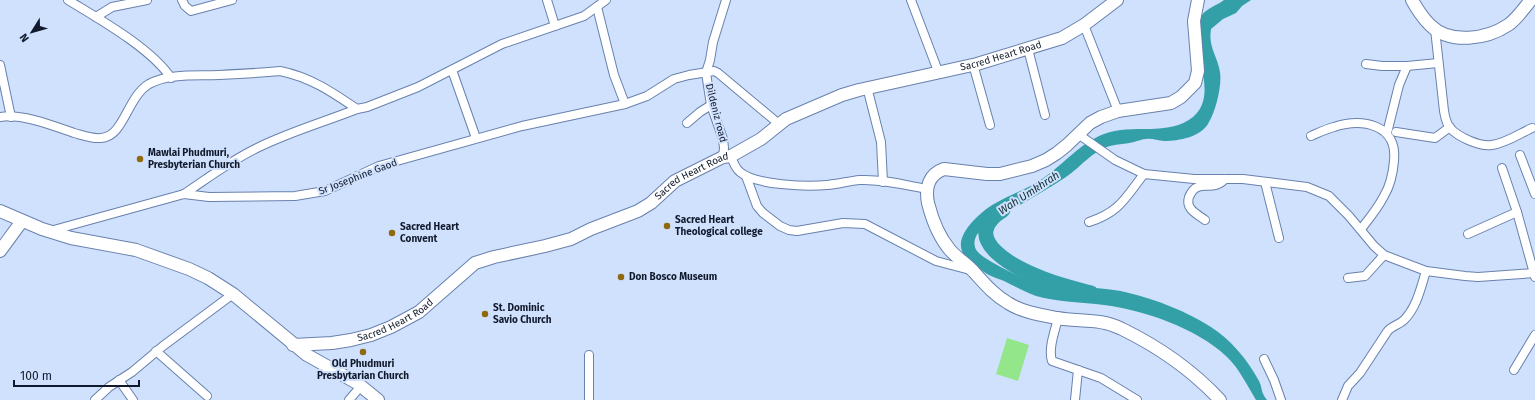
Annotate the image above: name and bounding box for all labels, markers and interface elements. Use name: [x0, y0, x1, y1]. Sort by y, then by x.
north arrow: [12, 12, 52, 52]
text: N: [17, 31, 32, 45]
street label: Sacred Heart Road: [959, 39, 1043, 74]
street label: Dildeniz road: [703, 82, 729, 144]
place label: Mawlai Phudmuri, Presbyterian Church: [148, 147, 240, 171]
street label: Sacred Heart Road: [652, 150, 729, 202]
marker: Mawlai Phudmuri, Presbyterian Church: [135, 154, 145, 164]
street label: Sr Josephine Gaod: [317, 156, 399, 197]
water label: Wah Umkhrah: [996, 169, 1062, 217]
place label: Sacred Heart Theological college: [675, 214, 763, 238]
place label: Sacred Heart Convent: [400, 221, 459, 245]
marker: Sacred Heart Theological college: [662, 221, 672, 231]
marker: Sacred Heart Convent: [387, 228, 397, 238]
place label: Don Bosco Museum: [629, 271, 717, 283]
marker: Don Bosco Museum: [616, 272, 626, 282]
street label: Sacred Heart Road: [356, 296, 436, 344]
place label: St. Dominic Savio Church: [493, 302, 552, 326]
marker: St. Dominic Savio Church: [480, 309, 490, 319]
marker: Old Phudmuri Presbytarian Church: [358, 347, 368, 357]
place label: Old Phudmuri Presbytarian Church: [317, 358, 409, 382]
scale bar: [14, 362, 139, 388]
text: 100 m: [20, 369, 52, 383]

